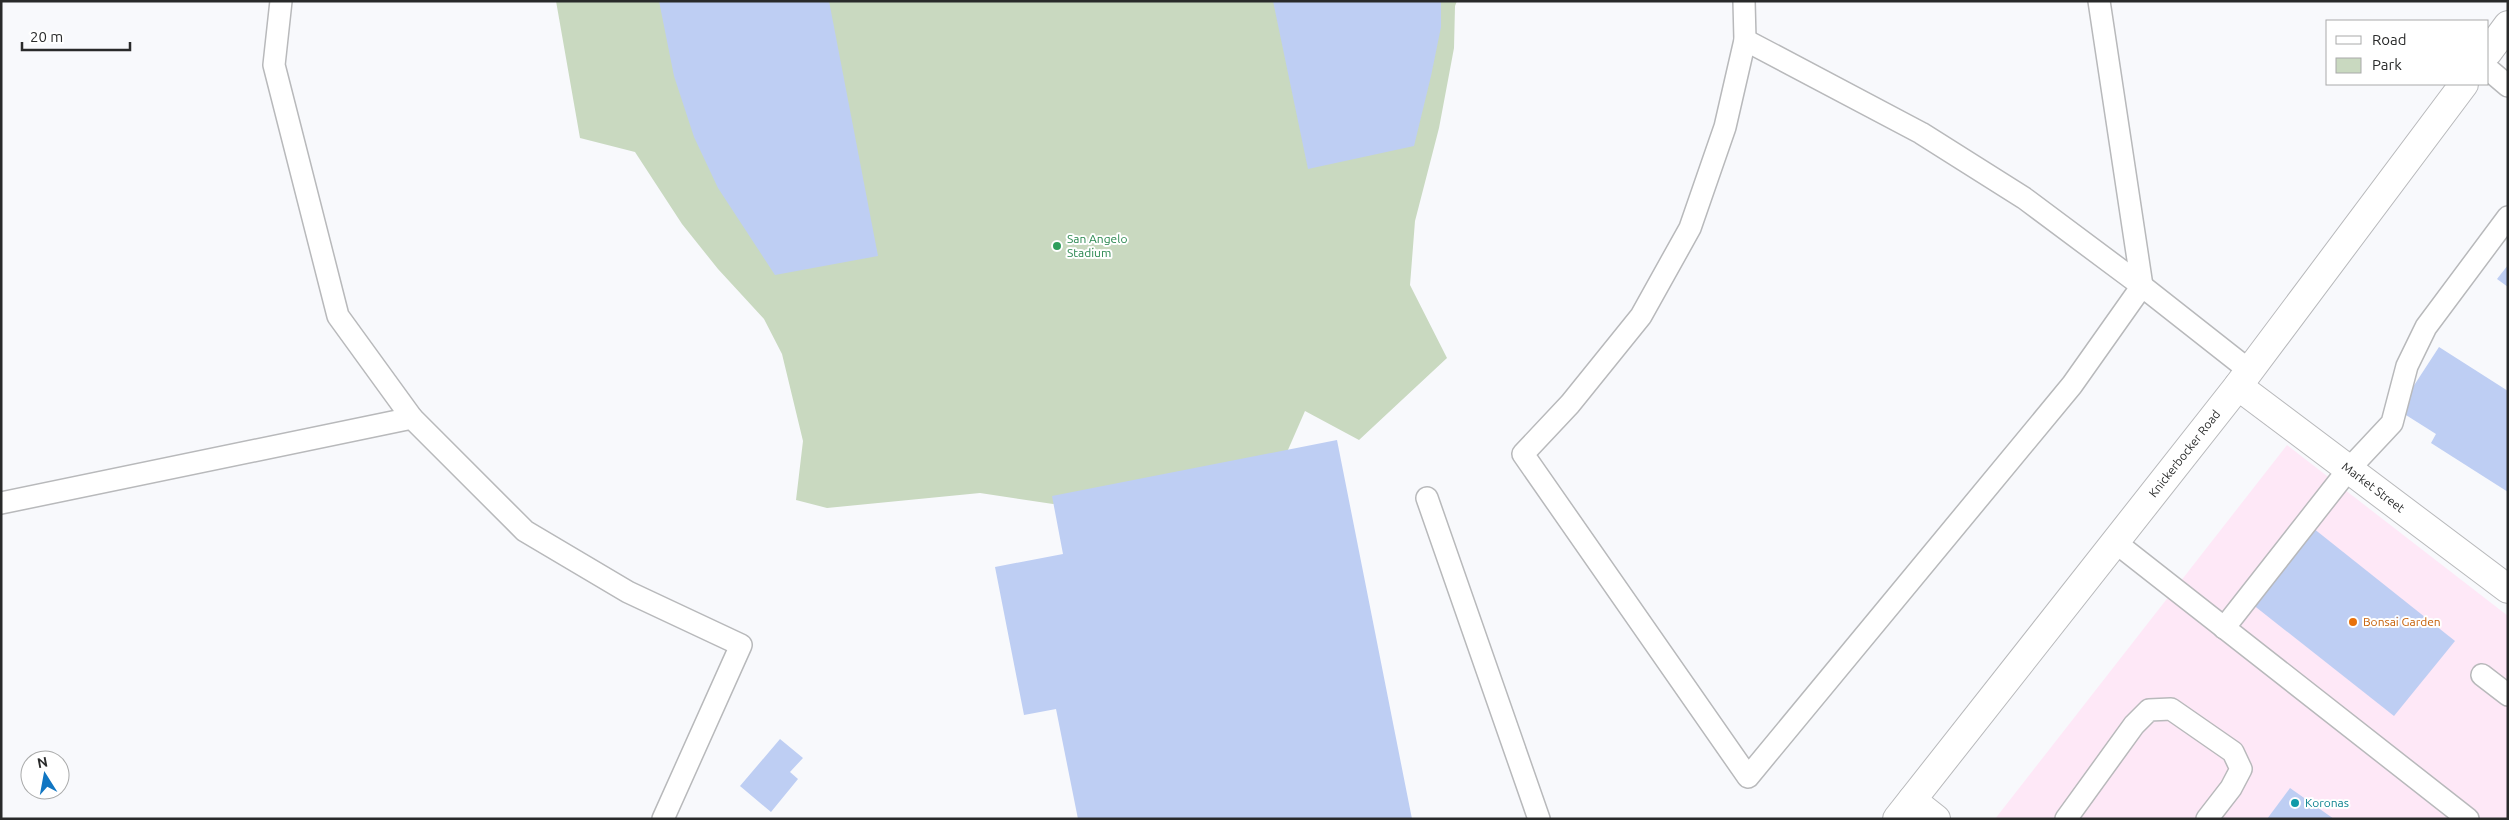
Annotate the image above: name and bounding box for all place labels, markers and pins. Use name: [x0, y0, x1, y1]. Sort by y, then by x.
place label: San Angelo Stadium: [1067, 232, 1127, 259]
marker: San Angelo Stadium: [1051, 240, 1063, 252]
place label: Bonsai Garden: [2363, 615, 2441, 628]
marker: Bonsai Garden: [2347, 616, 2359, 628]
place label: Koronas: [2305, 796, 2349, 809]
marker: Koronas: [2289, 797, 2301, 809]

